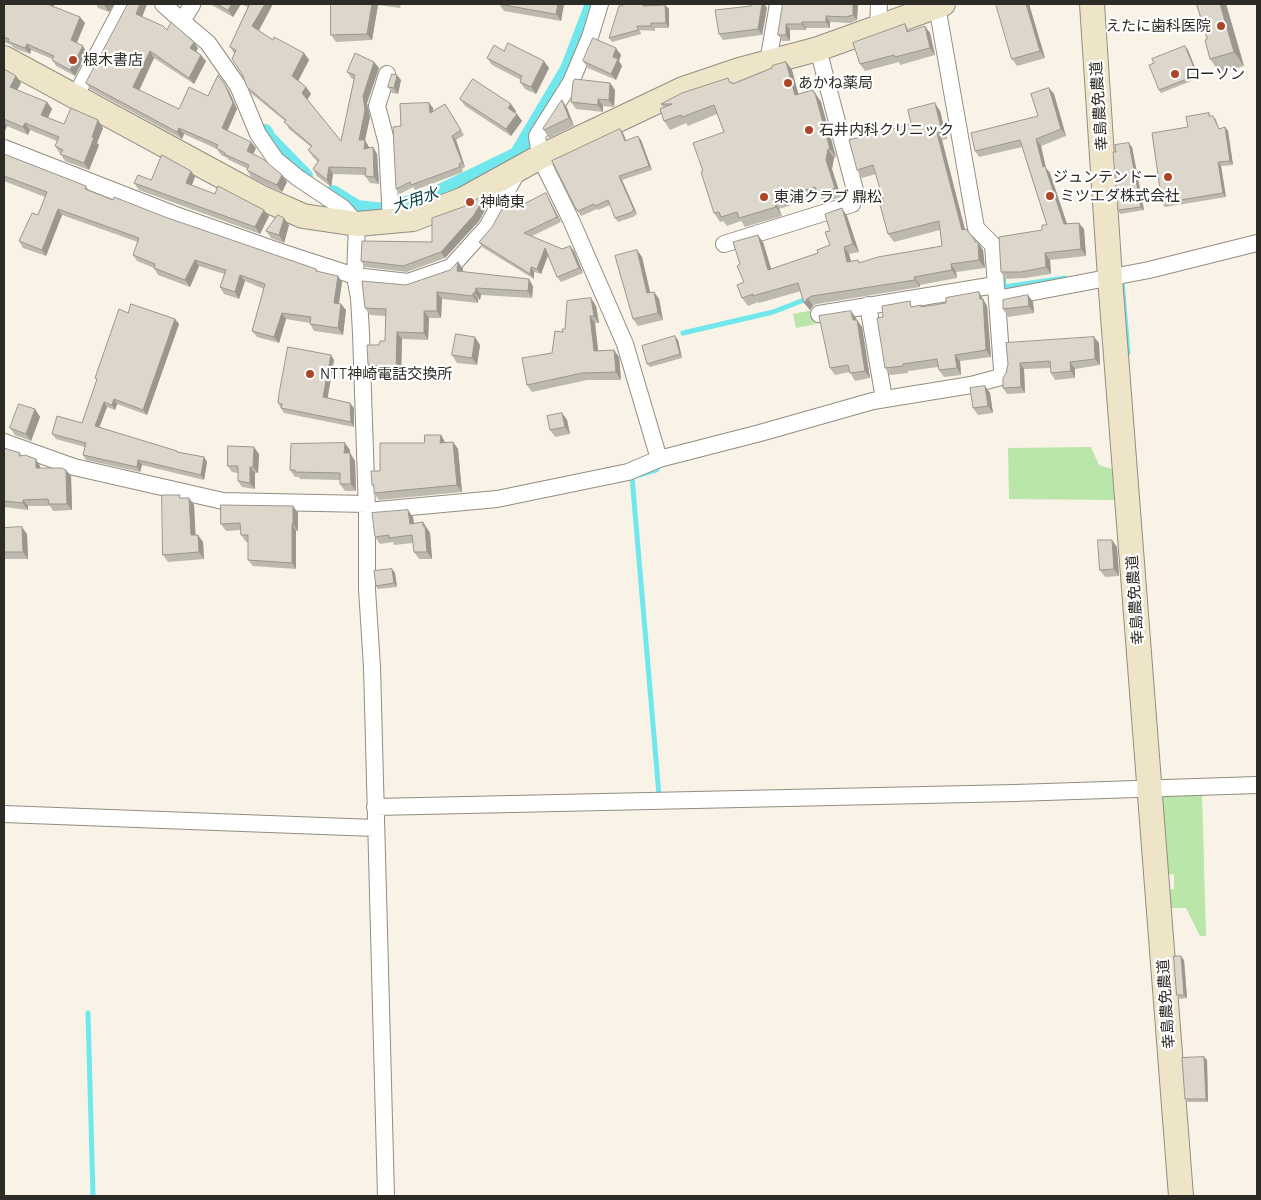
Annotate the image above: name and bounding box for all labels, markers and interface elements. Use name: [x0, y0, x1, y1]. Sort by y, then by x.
place label: えたに歯科医院: [1106, 17, 1211, 35]
marker: えたに歯科医院: [1215, 20, 1227, 32]
place label: 根木書店: [83, 51, 143, 69]
marker: 根木書店: [67, 54, 79, 66]
street label: 幸島農免農道: [1087, 60, 1111, 152]
place label: ローソン: [1185, 65, 1245, 83]
marker: ローソン: [1169, 68, 1181, 80]
place label: あかね薬局: [798, 74, 873, 92]
marker: あかね薬局: [782, 77, 794, 89]
place label: 石井内科クリニック: [819, 121, 954, 139]
marker: 石井内科クリニック: [803, 124, 815, 136]
place label: ジュンテンドー: [1053, 168, 1158, 186]
marker: ジュンテンドー: [1162, 171, 1174, 183]
water label: 大用水: [389, 183, 441, 217]
place label: ミツエダ株式会社: [1060, 187, 1180, 205]
place label: 東浦クラブ 鼎松: [774, 188, 882, 206]
marker: ミツエダ株式会社: [1044, 190, 1056, 202]
marker: 東浦クラブ 鼎松: [758, 191, 770, 203]
place label: 神崎東: [480, 193, 525, 211]
marker: 神崎東: [464, 196, 476, 208]
place label: NTT神崎電話交換所: [320, 365, 452, 383]
marker: NTT神崎電話交換所: [304, 368, 316, 380]
street label: 幸島農免農道: [1123, 554, 1147, 646]
street label: 幸島農免農道: [1154, 958, 1178, 1050]

